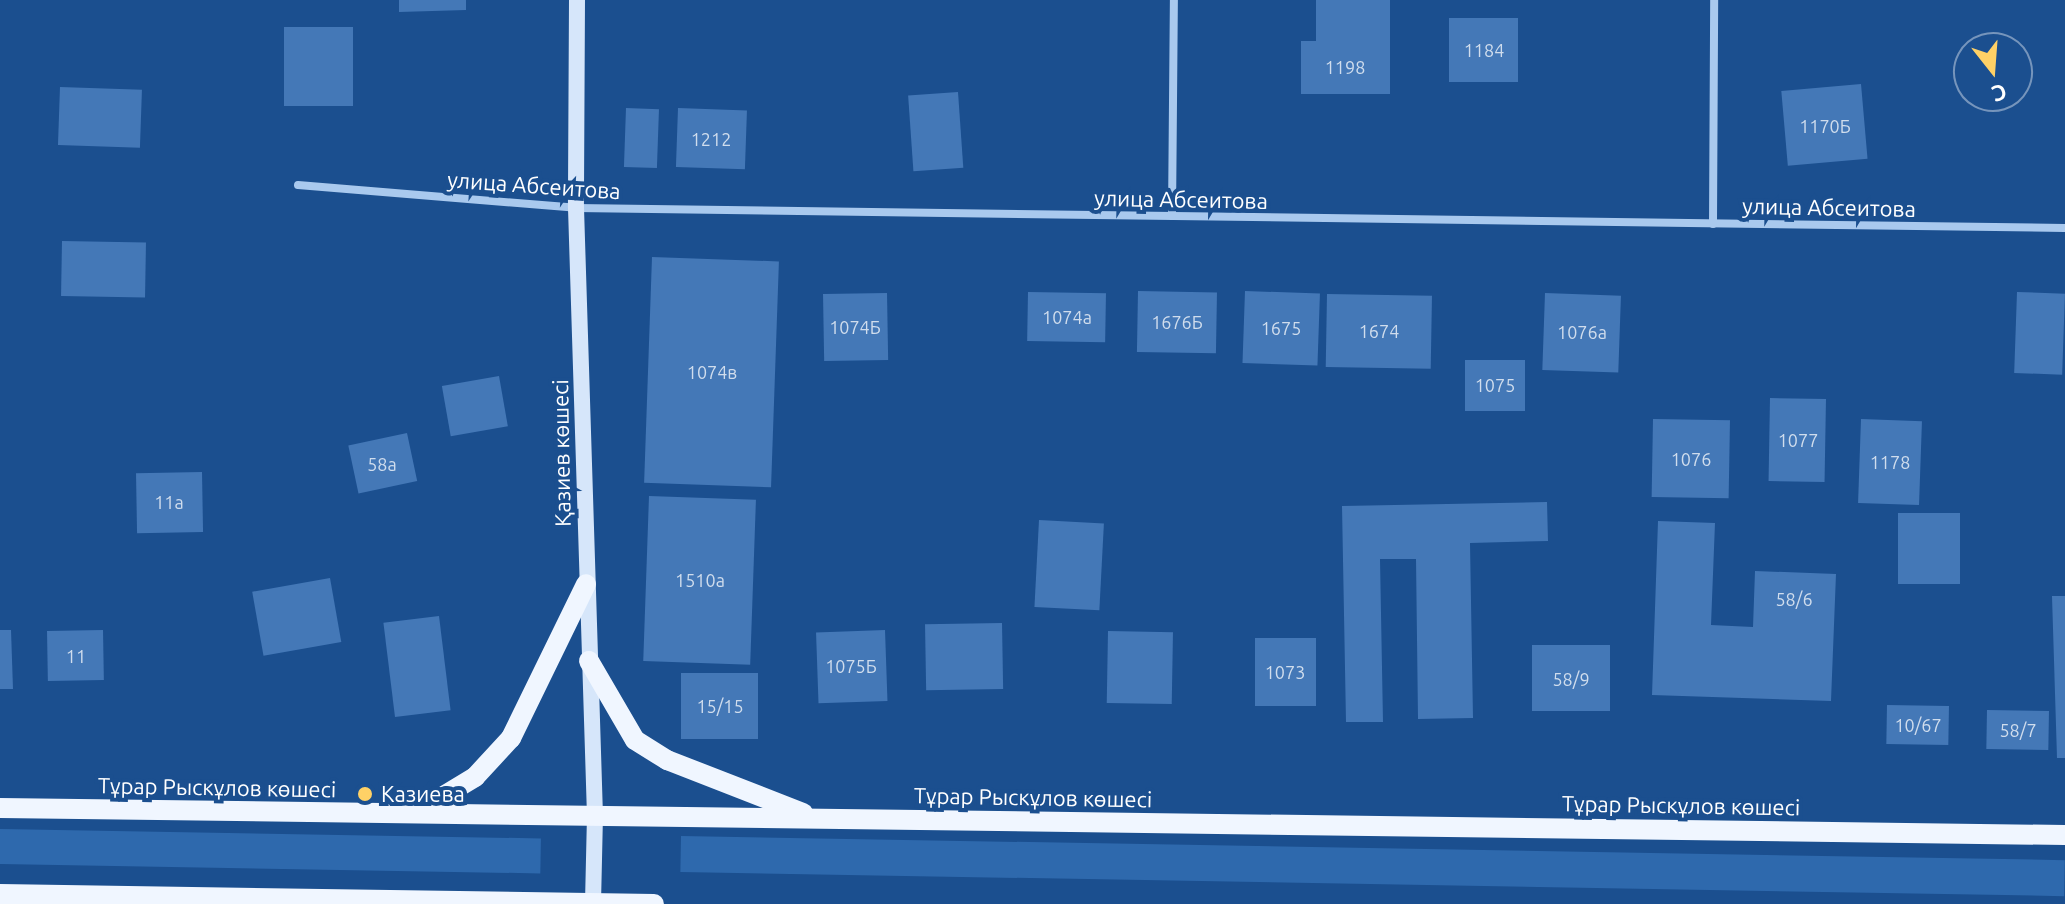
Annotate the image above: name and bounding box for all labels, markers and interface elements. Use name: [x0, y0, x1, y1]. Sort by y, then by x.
north arrow: [1953, 32, 2033, 112]
house number: 1184: [1464, 39, 1504, 61]
house number: 1198: [1325, 56, 1365, 78]
text: С: [1989, 80, 2010, 108]
house number: 1170Б: [1799, 115, 1851, 137]
house number: 1212: [691, 128, 731, 150]
street label: улица Абсеитова: [446, 166, 622, 204]
street label: улица Абсеитова: [1094, 184, 1268, 214]
street label: улица Абсеитова: [1742, 192, 1916, 222]
house number: 1074а: [1042, 306, 1092, 328]
house number: 1676Б: [1151, 311, 1203, 333]
house number: 1074Б: [829, 316, 881, 338]
house number: 1675: [1261, 317, 1301, 339]
house number: 1674: [1359, 320, 1399, 342]
house number: 1076а: [1557, 321, 1607, 343]
house number: 1074в: [687, 361, 737, 383]
house number: 1075: [1475, 374, 1515, 396]
street label: Қазиев көшесі: [547, 379, 575, 527]
house number: 1077: [1778, 429, 1818, 451]
house number: 1076: [1671, 448, 1711, 470]
house number: 1178: [1870, 451, 1910, 473]
house number: 58а: [367, 453, 397, 475]
house number: 11а: [154, 491, 184, 513]
house number: 1510а: [675, 569, 725, 591]
house number: 58/6: [1775, 588, 1813, 610]
house number: 11: [66, 645, 86, 667]
house number: 1075Б: [825, 655, 877, 677]
house number: 1073: [1265, 661, 1305, 683]
house number: 58/9: [1552, 668, 1590, 690]
house number: 15/15: [696, 695, 744, 717]
house number: 10/67: [1894, 714, 1942, 736]
house number: 58/7: [1999, 719, 2037, 741]
street label: Тұрар Рыскұлов көшесі: [98, 772, 336, 802]
place label: Казиева: [381, 781, 465, 807]
street label: Тұрар Рыскұлов көшесі: [914, 782, 1152, 812]
marker: Казиева: [356, 785, 374, 803]
street label: Тұрар Рыскұлов көшесі: [1562, 790, 1800, 820]

